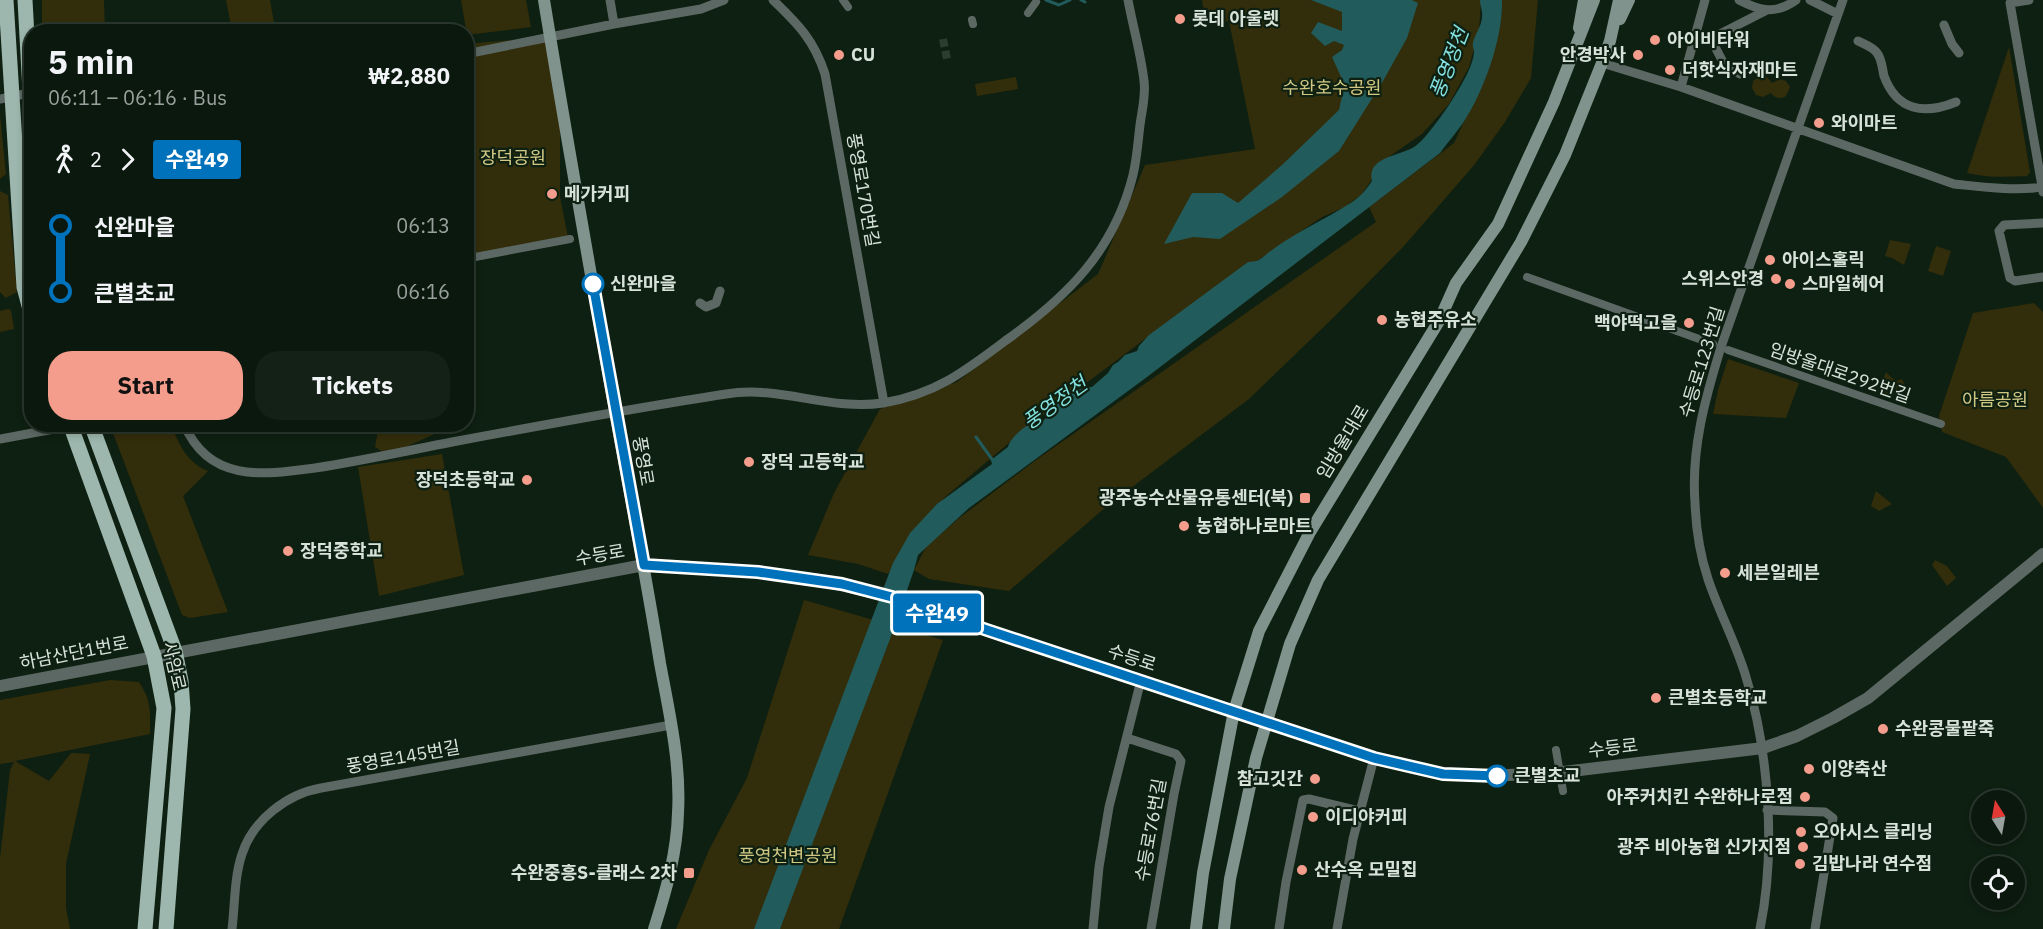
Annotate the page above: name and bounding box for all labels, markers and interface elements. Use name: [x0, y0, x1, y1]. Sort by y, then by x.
place label: 롯데 아울렛: [1192, 7, 1279, 30]
marker: 롯데 아울렛: [1173, 12, 1187, 26]
water label: 풍영정천: [1423, 21, 1475, 102]
place label: 아이비타워: [1667, 28, 1750, 51]
marker: 아이비타워: [1648, 33, 1662, 47]
text: 5 min: [48, 40, 134, 83]
place label: CU: [851, 43, 875, 66]
place label: 안경박사: [1560, 43, 1626, 66]
marker: CU: [832, 48, 846, 62]
marker: 안경박사: [1631, 48, 1645, 62]
place label: 더핫식자재마트: [1682, 58, 1798, 81]
text: ₩2,880: [368, 61, 450, 90]
marker: 더핫식자재마트: [1663, 63, 1677, 77]
park label: 수완호수공원: [1282, 76, 1382, 99]
text: 06:11 – 06:16 · Bus: [48, 84, 227, 111]
place label: 와이마트: [1831, 111, 1897, 134]
marker: 와이마트: [1812, 116, 1826, 130]
street label: 풍영로170번길: [842, 131, 885, 249]
icon: walk: [48, 143, 81, 176]
icon: forward: [111, 143, 144, 176]
text: 수완49: [165, 145, 229, 173]
text: 2: [90, 146, 102, 173]
park label: 장덕공원: [480, 146, 546, 169]
place label: 메가커피: [564, 182, 630, 205]
marker: 메가커피: [545, 187, 559, 201]
text: 신완마을: [94, 212, 175, 241]
text: 06:13: [396, 212, 450, 239]
place label: 아이스홀릭: [1782, 248, 1865, 271]
marker: 아이스홀릭: [1763, 253, 1777, 267]
place label: 스위스안경: [1681, 267, 1764, 290]
place label: 신완마을: [610, 272, 676, 295]
marker: 스위스안경: [1769, 272, 1783, 286]
place label: 스마일헤어: [1802, 272, 1885, 295]
marker: 신완마을: [582, 273, 604, 295]
marker: 스마일헤어: [1783, 277, 1797, 291]
text: 큰별초교: [94, 278, 175, 307]
text: 06:16: [396, 278, 450, 305]
street label: 수등로123번길: [1674, 303, 1729, 420]
place label: 농협주유소: [1394, 308, 1477, 331]
place label: 백야떡고을: [1594, 311, 1677, 334]
marker: 농협주유소: [1375, 313, 1389, 327]
marker: 백야떡고을: [1682, 316, 1696, 330]
street label: 임방울대로292번길: [1766, 338, 1914, 408]
button: Start: [48, 351, 243, 420]
button: Tickets: [255, 351, 450, 420]
water label: 풍영정천: [1017, 369, 1095, 435]
park label: 아름공원: [1962, 388, 2028, 411]
street label: 임방울대로: [1311, 400, 1374, 483]
street label: 풍영로: [628, 434, 659, 487]
place label: 장덕 고등학교: [761, 450, 865, 473]
marker: 장덕 고등학교: [742, 455, 756, 469]
place label: 장덕초등학교: [416, 468, 515, 491]
marker: 장덕초등학교: [520, 473, 534, 487]
place label: 광주농수산물유통센터(북): [1099, 486, 1293, 509]
marker: 광주농수산물유통센터(북): [1298, 491, 1312, 505]
place label: 농협하나로마트: [1196, 514, 1312, 537]
marker: 농협하나로마트: [1177, 519, 1191, 533]
place label: 장덕중학교: [300, 539, 383, 562]
street label: 수등로: [573, 539, 626, 570]
marker: 장덕중학교: [281, 544, 295, 558]
place label: 세븐일레븐: [1737, 561, 1820, 584]
marker: 세븐일레븐: [1718, 566, 1732, 580]
line badge: 수완49: [895, 594, 979, 632]
text: 수완49: [905, 599, 969, 627]
street label: 하남산단1번로: [18, 631, 130, 674]
street label: 사암로: [158, 639, 191, 693]
street label: 수등로: [1105, 639, 1159, 676]
place label: 큰별초등학교: [1668, 686, 1767, 709]
marker: 큰별초등학교: [1649, 691, 1663, 705]
place label: 수완콩물팥죽: [1895, 717, 1994, 740]
marker: 수완콩물팥죽: [1876, 722, 1890, 736]
street label: 수등로: [1587, 733, 1639, 762]
street label: 풍영로145번길: [344, 735, 462, 778]
place label: 이양축산: [1821, 757, 1888, 780]
marker: 이양축산: [1802, 762, 1816, 776]
place label: 큰별초교: [1514, 764, 1580, 787]
marker: 큰별초교: [1486, 765, 1508, 787]
place label: 참고깃간: [1237, 767, 1303, 790]
marker: 참고깃간: [1308, 772, 1322, 786]
street label: 수등로76번길: [1130, 777, 1171, 883]
place label: 아주커치킨 수완하나로점: [1607, 785, 1793, 808]
marker: 아주커치킨 수완하나로점: [1798, 790, 1812, 804]
north arrow: [1971, 790, 2025, 844]
map controls: [1971, 790, 2025, 910]
place label: 이디야커피: [1325, 805, 1408, 828]
marker: 이디야커피: [1306, 810, 1320, 824]
place label: 오아시스 클리닝: [1813, 820, 1933, 843]
marker: 오아시스 클리닝: [1794, 825, 1808, 839]
place label: 광주 비아농협 신가지점: [1617, 835, 1791, 858]
marker: 광주 비아농협 신가지점: [1796, 840, 1810, 854]
park label: 풍영천변공원: [738, 844, 838, 867]
place label: 김밥나라 연수점: [1812, 852, 1932, 875]
button: locate: [1971, 856, 2025, 910]
marker: 김밥나라 연수점: [1793, 857, 1807, 871]
place label: 산수옥 모밀집: [1314, 858, 1418, 881]
place label: 수완중흥S-클래스 2차: [511, 861, 677, 884]
marker: 산수옥 모밀집: [1295, 863, 1309, 877]
marker: 수완중흥S-클래스 2차: [682, 866, 696, 880]

